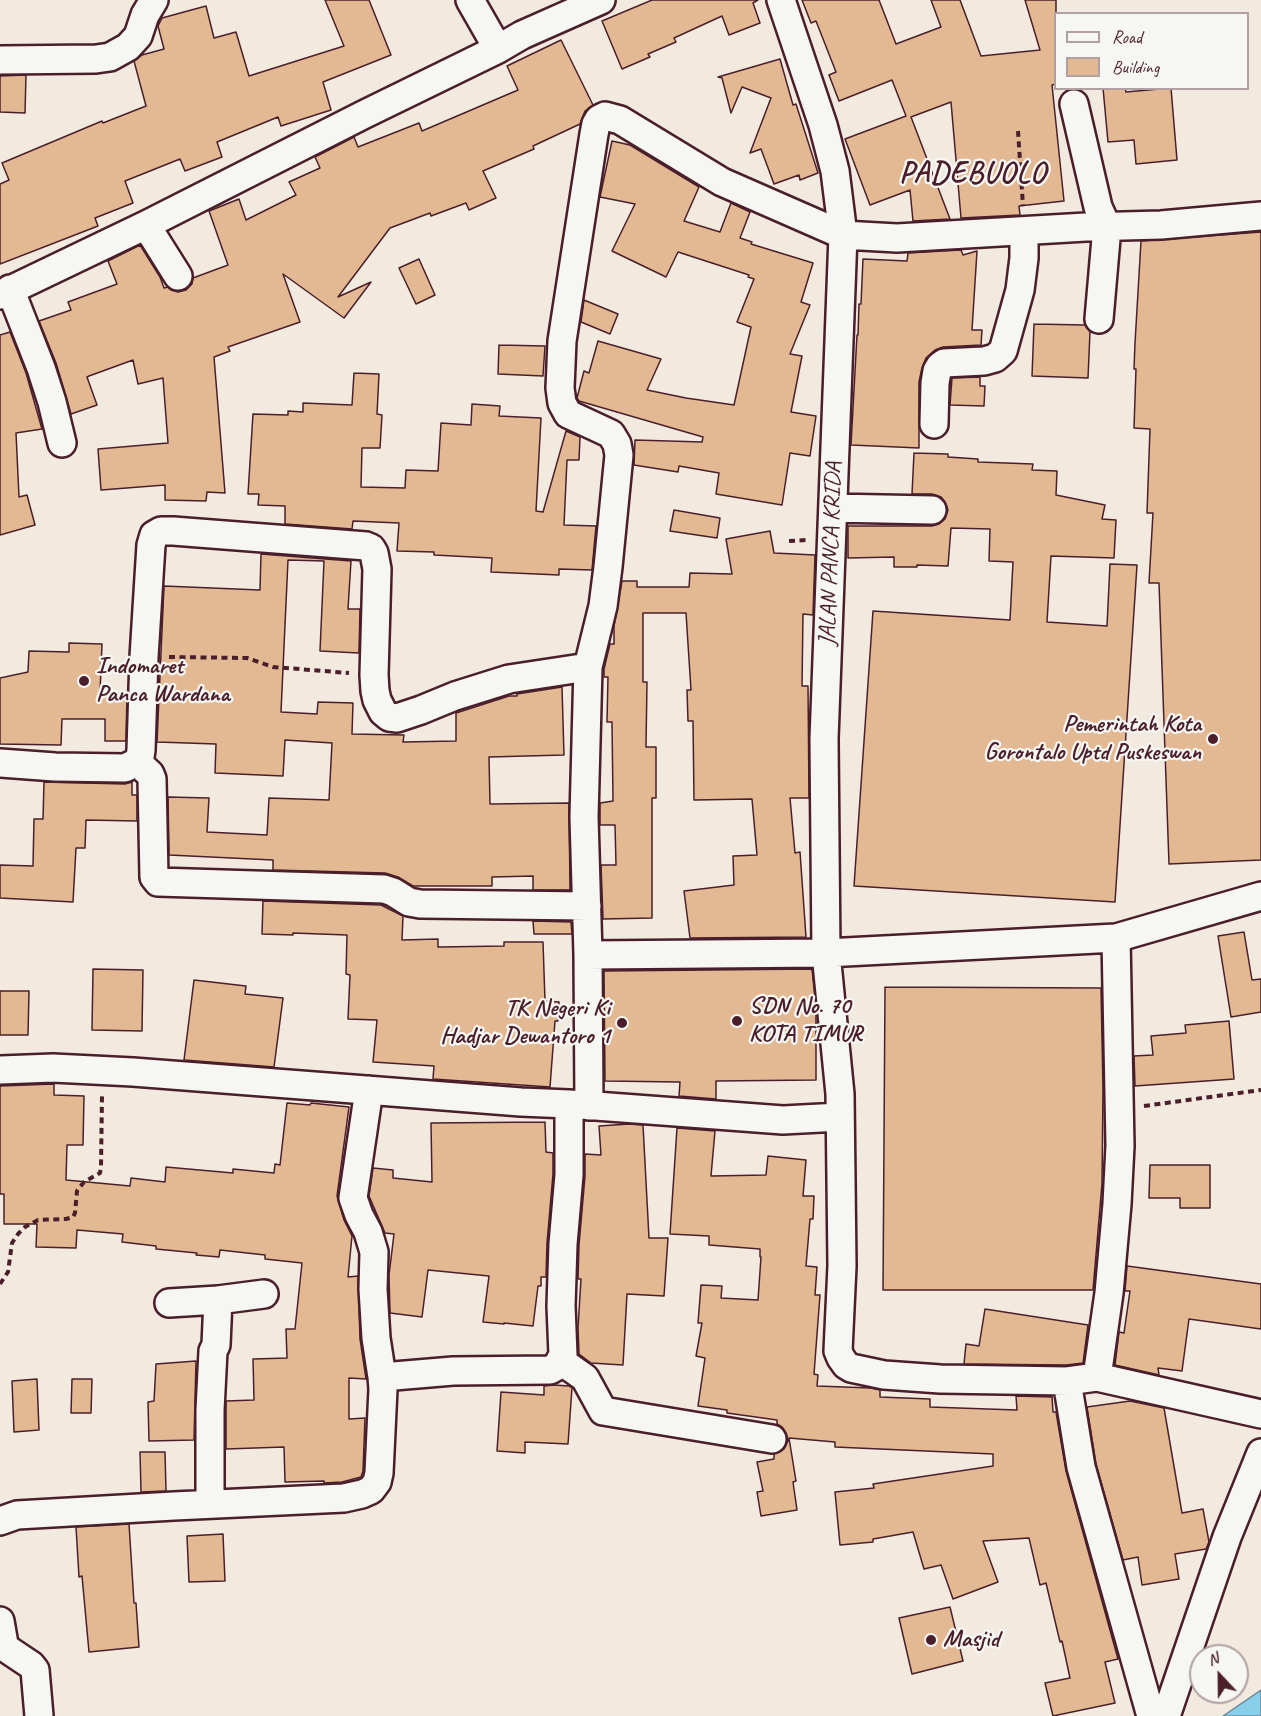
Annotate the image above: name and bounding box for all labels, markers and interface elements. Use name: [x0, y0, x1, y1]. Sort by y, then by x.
legend: [1054, 12, 1249, 90]
text: Road: [1112, 26, 1142, 48]
text: Building: [1112, 56, 1159, 78]
district label: PADEBUOLO: [899, 156, 1047, 192]
street label: JALAN PANCA KRIDA: [813, 461, 849, 647]
place label: Indomaret Panca Wardana: [96, 653, 229, 709]
marker: Indomaret Panca Wardana: [77, 674, 91, 688]
place label: Pemerintah Kota Gorontalo Uptd Puskeswan: [984, 711, 1201, 767]
marker: Pemerintah Kota Gorontalo Uptd Puskeswan: [1206, 732, 1220, 746]
place label: SDN No. 70 KOTA TIMUR: [749, 993, 863, 1049]
place label: TK Negeri Ki Hadjar Dewantoro 1: [440, 995, 610, 1051]
marker: SDN No. 70 KOTA TIMUR: [730, 1014, 744, 1028]
marker: TK Negeri Ki Hadjar Dewantoro 1: [615, 1016, 629, 1030]
place label: Masjid: [943, 1626, 999, 1654]
marker: Masjid: [924, 1633, 938, 1647]
north arrow: [1189, 1644, 1249, 1704]
text: N: [1205, 1648, 1221, 1670]

